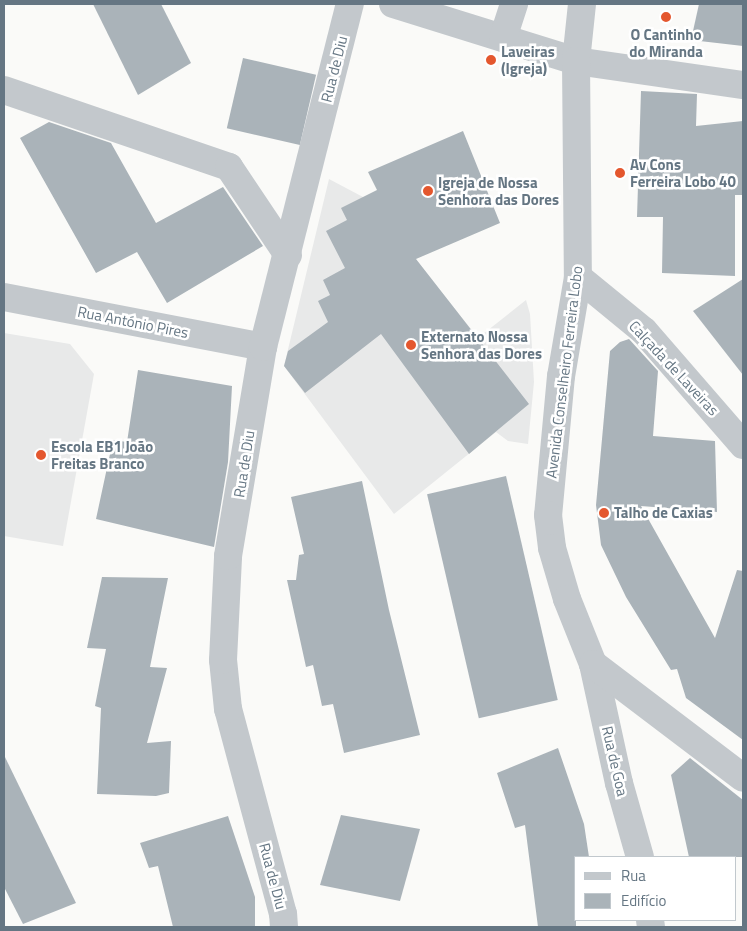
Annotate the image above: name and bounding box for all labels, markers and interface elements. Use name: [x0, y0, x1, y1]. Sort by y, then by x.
marker: O Cantinho do Miranda: [660, 11, 672, 23]
place label: O Cantinho do Miranda: [629, 25, 703, 60]
street label: Rua de Diu: [317, 34, 351, 104]
place label: Laveiras (Igreja): [501, 42, 555, 77]
marker: Laveiras (Igreja): [485, 54, 497, 66]
place label: Av Cons Ferreira Lobo 40: [630, 155, 736, 190]
marker: Av Cons Ferreira Lobo 40: [614, 167, 626, 179]
place label: Igreja de Nossa Senhora das Dores: [438, 173, 559, 208]
marker: Igreja de Nossa Senhora das Dores: [422, 185, 434, 197]
street label: Avenida Conselheiro Ferreira Lobo: [542, 265, 586, 479]
street label: Rua António Pires: [76, 302, 190, 342]
street label: Calçada de Laveiras: [625, 317, 723, 419]
place label: Externato Nossa Senhora das Dores: [421, 327, 542, 362]
marker: Externato Nossa Senhora das Dores: [405, 339, 417, 351]
street label: Rua de Diu: [230, 429, 258, 499]
place label: Escola EB1 João Freitas Branco: [51, 437, 153, 472]
marker: Escola EB1 João Freitas Branco: [35, 449, 47, 461]
place label: Talho de Caxias: [614, 504, 713, 522]
marker: Talho de Caxias: [598, 507, 610, 519]
street label: Rua de Goa: [598, 724, 632, 798]
street label: Rua de Diu: [256, 841, 290, 911]
legend: [574, 856, 737, 921]
text: Rua: [621, 864, 646, 887]
text: Edifício: [621, 889, 666, 912]

